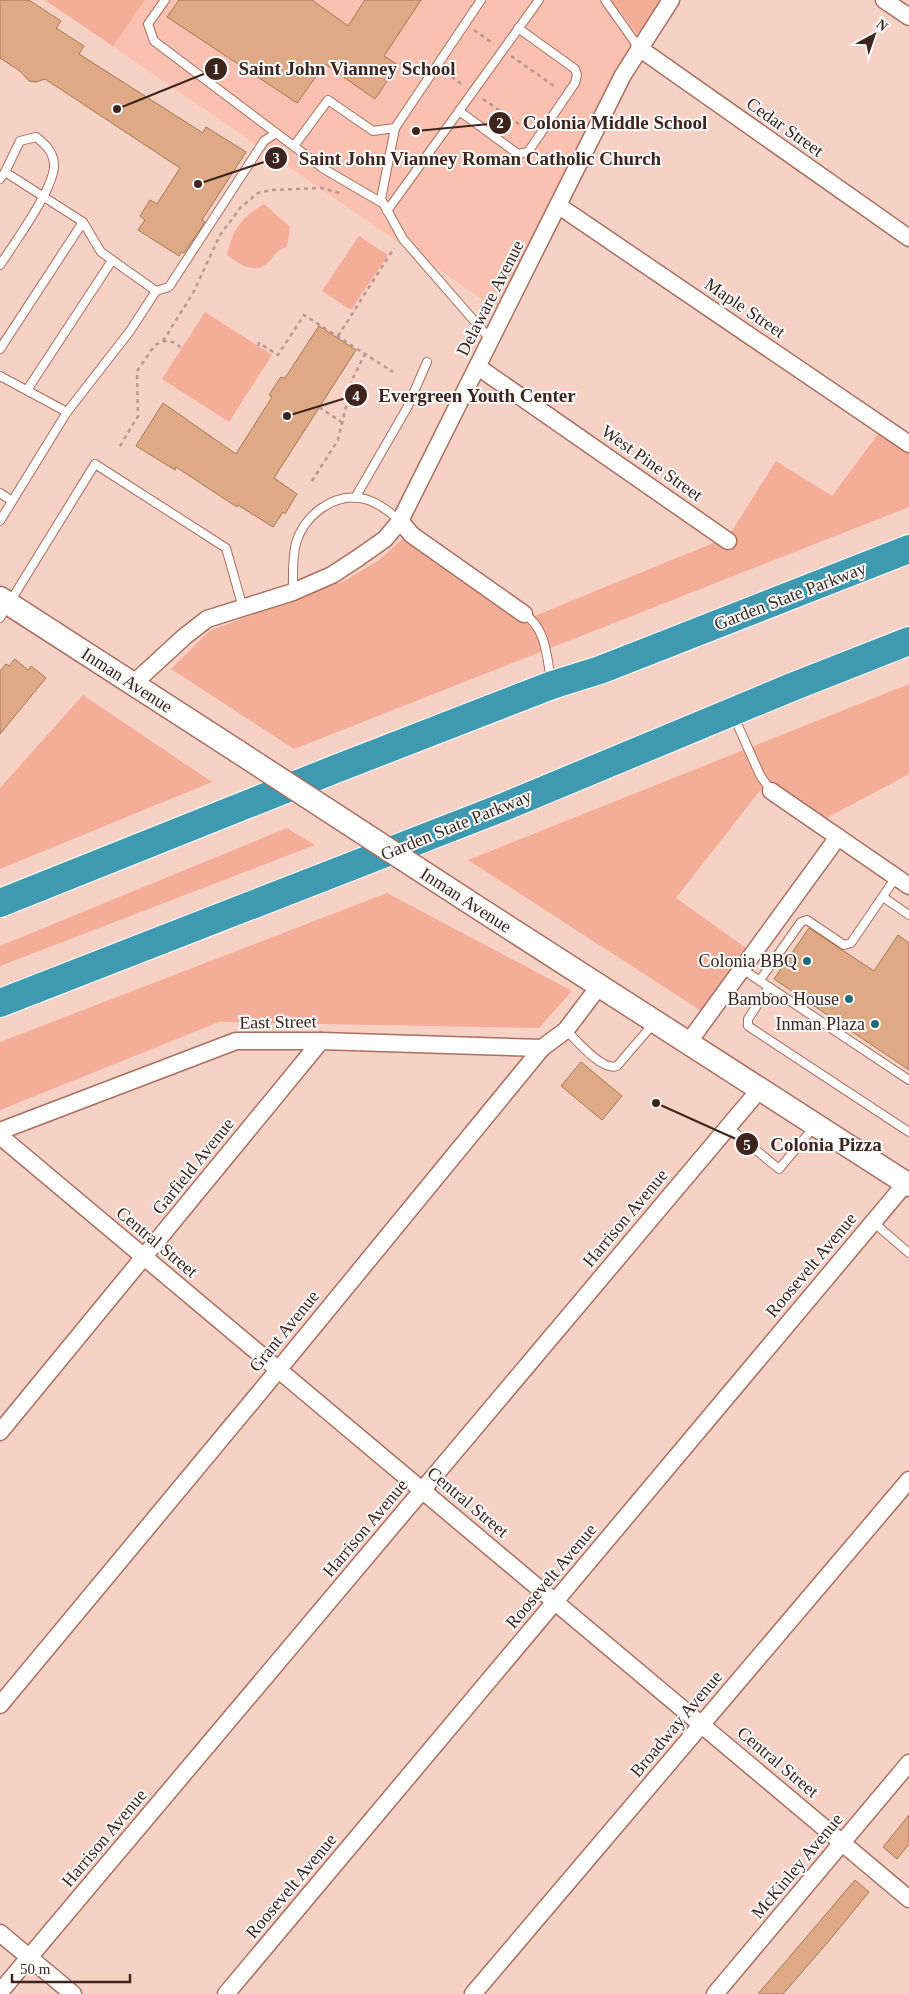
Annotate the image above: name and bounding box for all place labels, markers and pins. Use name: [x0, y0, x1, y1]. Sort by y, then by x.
callout: Saint John Vianney School: [204, 52, 466, 86]
callout: Colonia Middle School: [488, 106, 718, 140]
callout: Saint John Vianney Roman Catholic Church: [264, 141, 671, 175]
callout: Evergreen Youth Center: [343, 378, 586, 412]
place label: Colonia BBQ: [698, 951, 797, 971]
marker: Colonia BBQ: [801, 955, 813, 967]
place label: Bamboo House: [728, 989, 839, 1009]
marker: Bamboo House: [843, 993, 855, 1005]
place label: Inman Plaza: [776, 1014, 865, 1034]
marker: Inman Plaza: [869, 1018, 881, 1030]
callout: Colonia Pizza: [735, 1127, 891, 1161]

